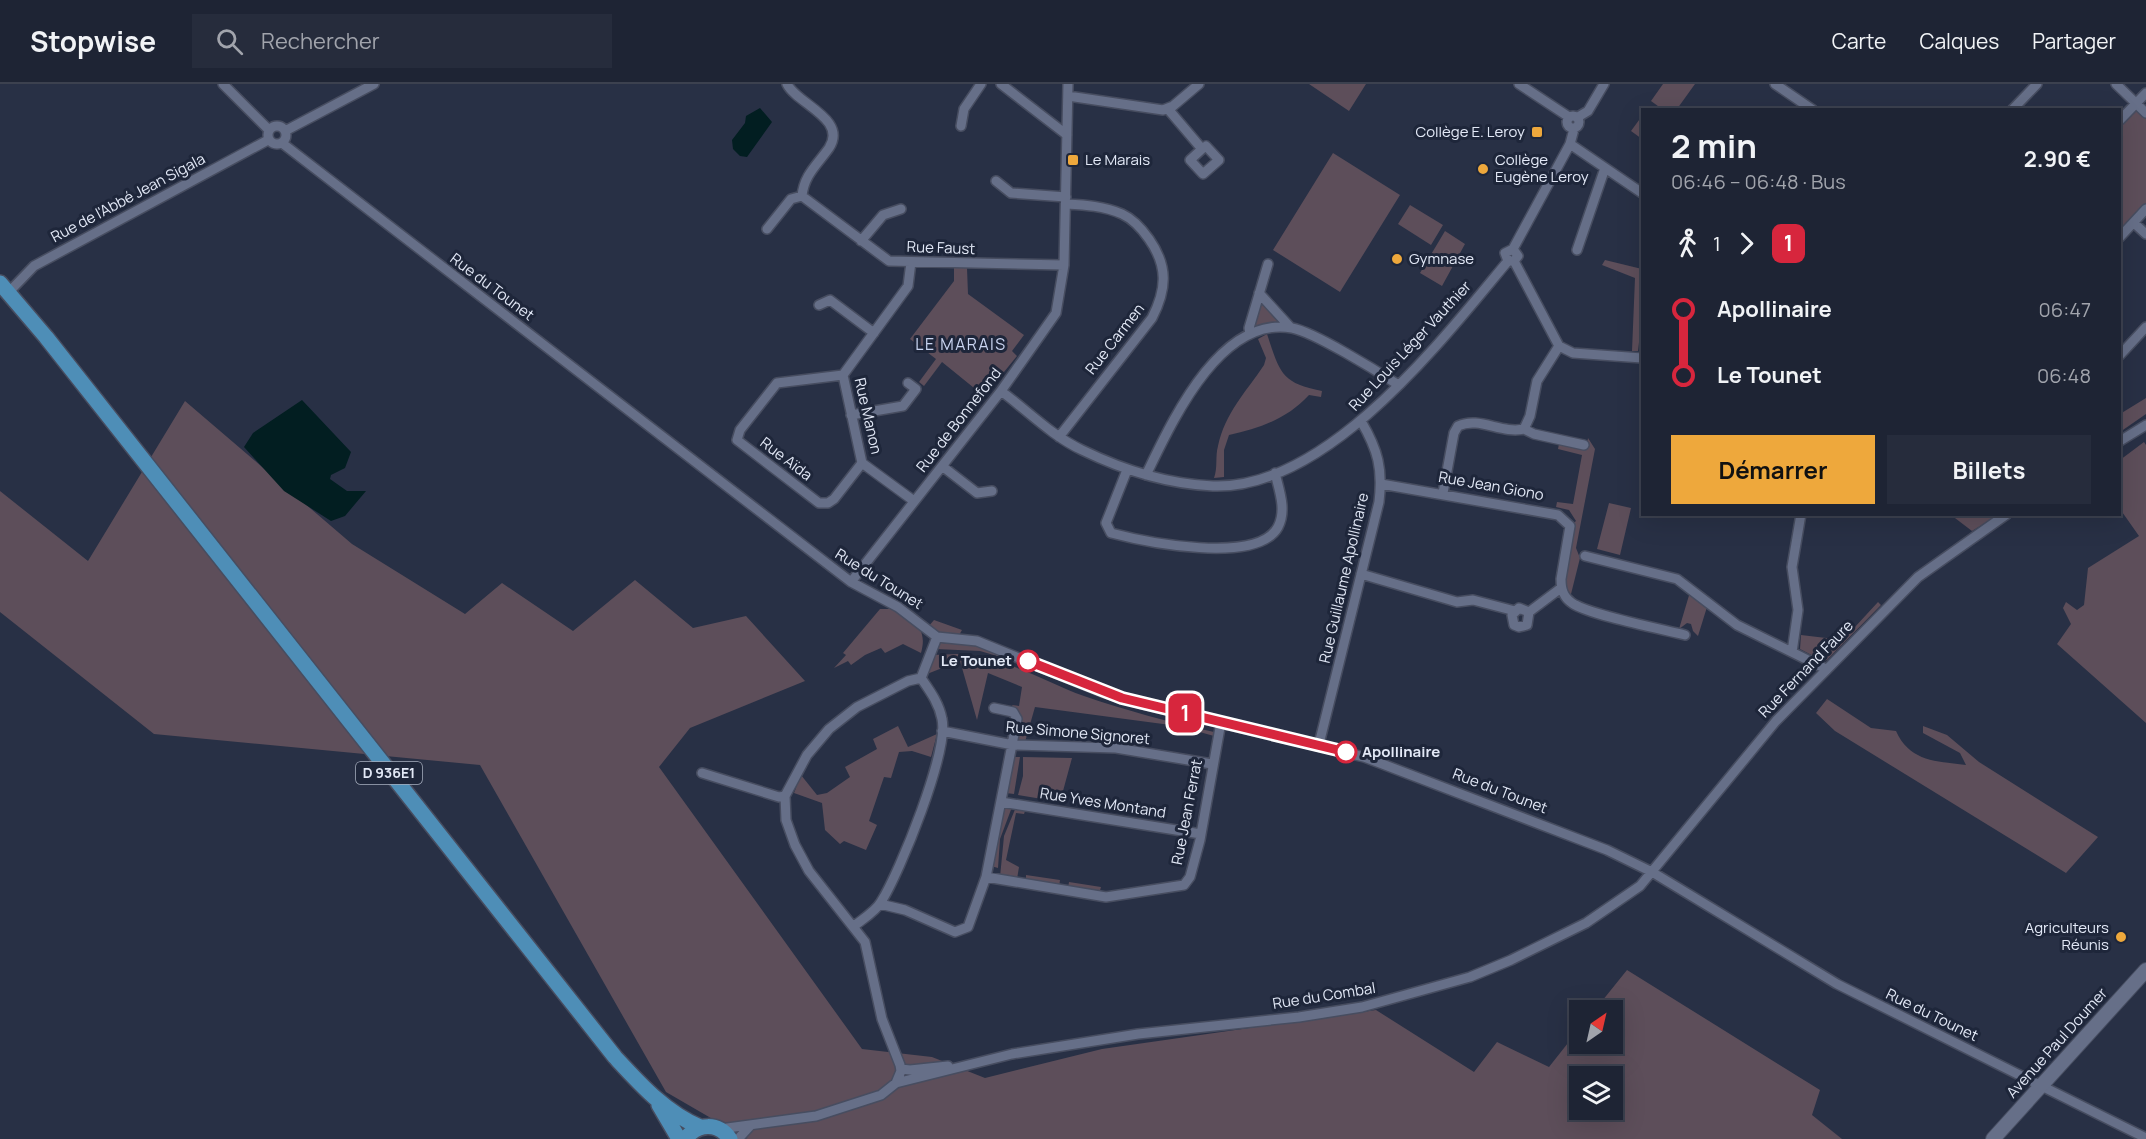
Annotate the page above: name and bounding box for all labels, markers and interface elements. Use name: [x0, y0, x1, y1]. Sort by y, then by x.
search box: [192, 14, 612, 68]
text: Stopwise: [30, 22, 156, 60]
icon: search: [213, 25, 246, 58]
text: Rechercher: [261, 26, 380, 56]
text: Carte: [1832, 27, 1886, 55]
text: Calques: [1919, 27, 1999, 55]
text: Partager: [2032, 27, 2116, 55]
place label: Collège E. Leroy: [1415, 121, 1525, 142]
text: 2 min: [1671, 123, 1757, 168]
marker: Collège E. Leroy: [1530, 125, 1544, 139]
text: 2.90 €: [2024, 144, 2091, 174]
street label: Rue de l'Abbé Jean Sigala: [47, 148, 209, 247]
place label: Le Marais: [1085, 149, 1150, 170]
place label: Collège Eugène Leroy: [1495, 149, 1589, 187]
marker: Le Marais: [1066, 153, 1080, 167]
marker: Collège Eugène Leroy: [1476, 162, 1490, 176]
text: 06:46 – 06:48 · Bus: [1671, 168, 1846, 195]
icon: walk: [1671, 227, 1704, 260]
icon: forward: [1730, 227, 1763, 260]
text: 1: [1784, 229, 1793, 257]
text: 1: [1713, 230, 1721, 257]
street label: Rue Faust: [906, 236, 976, 259]
street label: Rue du Tounet: [446, 248, 539, 325]
place label: Gymnase: [1409, 248, 1474, 269]
marker: Gymnase: [1390, 252, 1404, 266]
street label: Rue Louis Léger Vauthier: [1344, 276, 1476, 415]
text: Apollinaire: [1717, 294, 1832, 324]
text: 06:47: [2039, 296, 2091, 323]
street label: Rue Carmen: [1080, 299, 1149, 379]
district label: LE MARAIS: [915, 333, 1007, 355]
text: Le Tounet: [1717, 360, 1822, 390]
text: 06:48: [2037, 362, 2091, 389]
street label: Rue de Bonnefond: [911, 363, 1006, 476]
street label: Rue Manon: [850, 376, 887, 456]
street label: Rue Aïda: [756, 432, 817, 485]
button: Démarrer: [1671, 435, 1875, 504]
button: Billets: [1887, 435, 2091, 504]
street label: Rue Jean Giono: [1437, 466, 1546, 505]
street label: Rue Guillaume Apollinaire: [1314, 490, 1373, 665]
street label: Rue du Tounet: [831, 543, 927, 614]
street label: Rue Fernand Faure: [1754, 615, 1858, 722]
place label: Le Tounet: [941, 650, 1012, 671]
marker: Le Tounet: [1017, 650, 1039, 672]
line badge: 1: [1166, 694, 1204, 732]
text: 1: [1180, 699, 1190, 727]
street label: Rue Simone Signoret: [1005, 716, 1151, 749]
marker: Apollinaire: [1335, 741, 1357, 763]
place label: Apollinaire: [1362, 741, 1440, 762]
street label: Rue Jean Ferrat: [1166, 757, 1207, 866]
road number: D 936E1: [356, 762, 422, 784]
street label: Rue du Tounet: [1450, 763, 1551, 818]
street label: Rue Yves Montand: [1039, 782, 1168, 823]
place label: Agriculteurs Réunis: [2025, 917, 2109, 955]
marker: Agriculteurs Réunis: [2114, 930, 2128, 944]
street label: Rue du Combal: [1271, 977, 1377, 1014]
street label: Rue du Tounet: [1883, 983, 1982, 1046]
street label: Avenue Paul Doumer: [2001, 983, 2112, 1102]
north arrow: [1569, 1000, 1623, 1054]
map controls: [1569, 1000, 1623, 1120]
button: layers: [1569, 1066, 1623, 1120]

